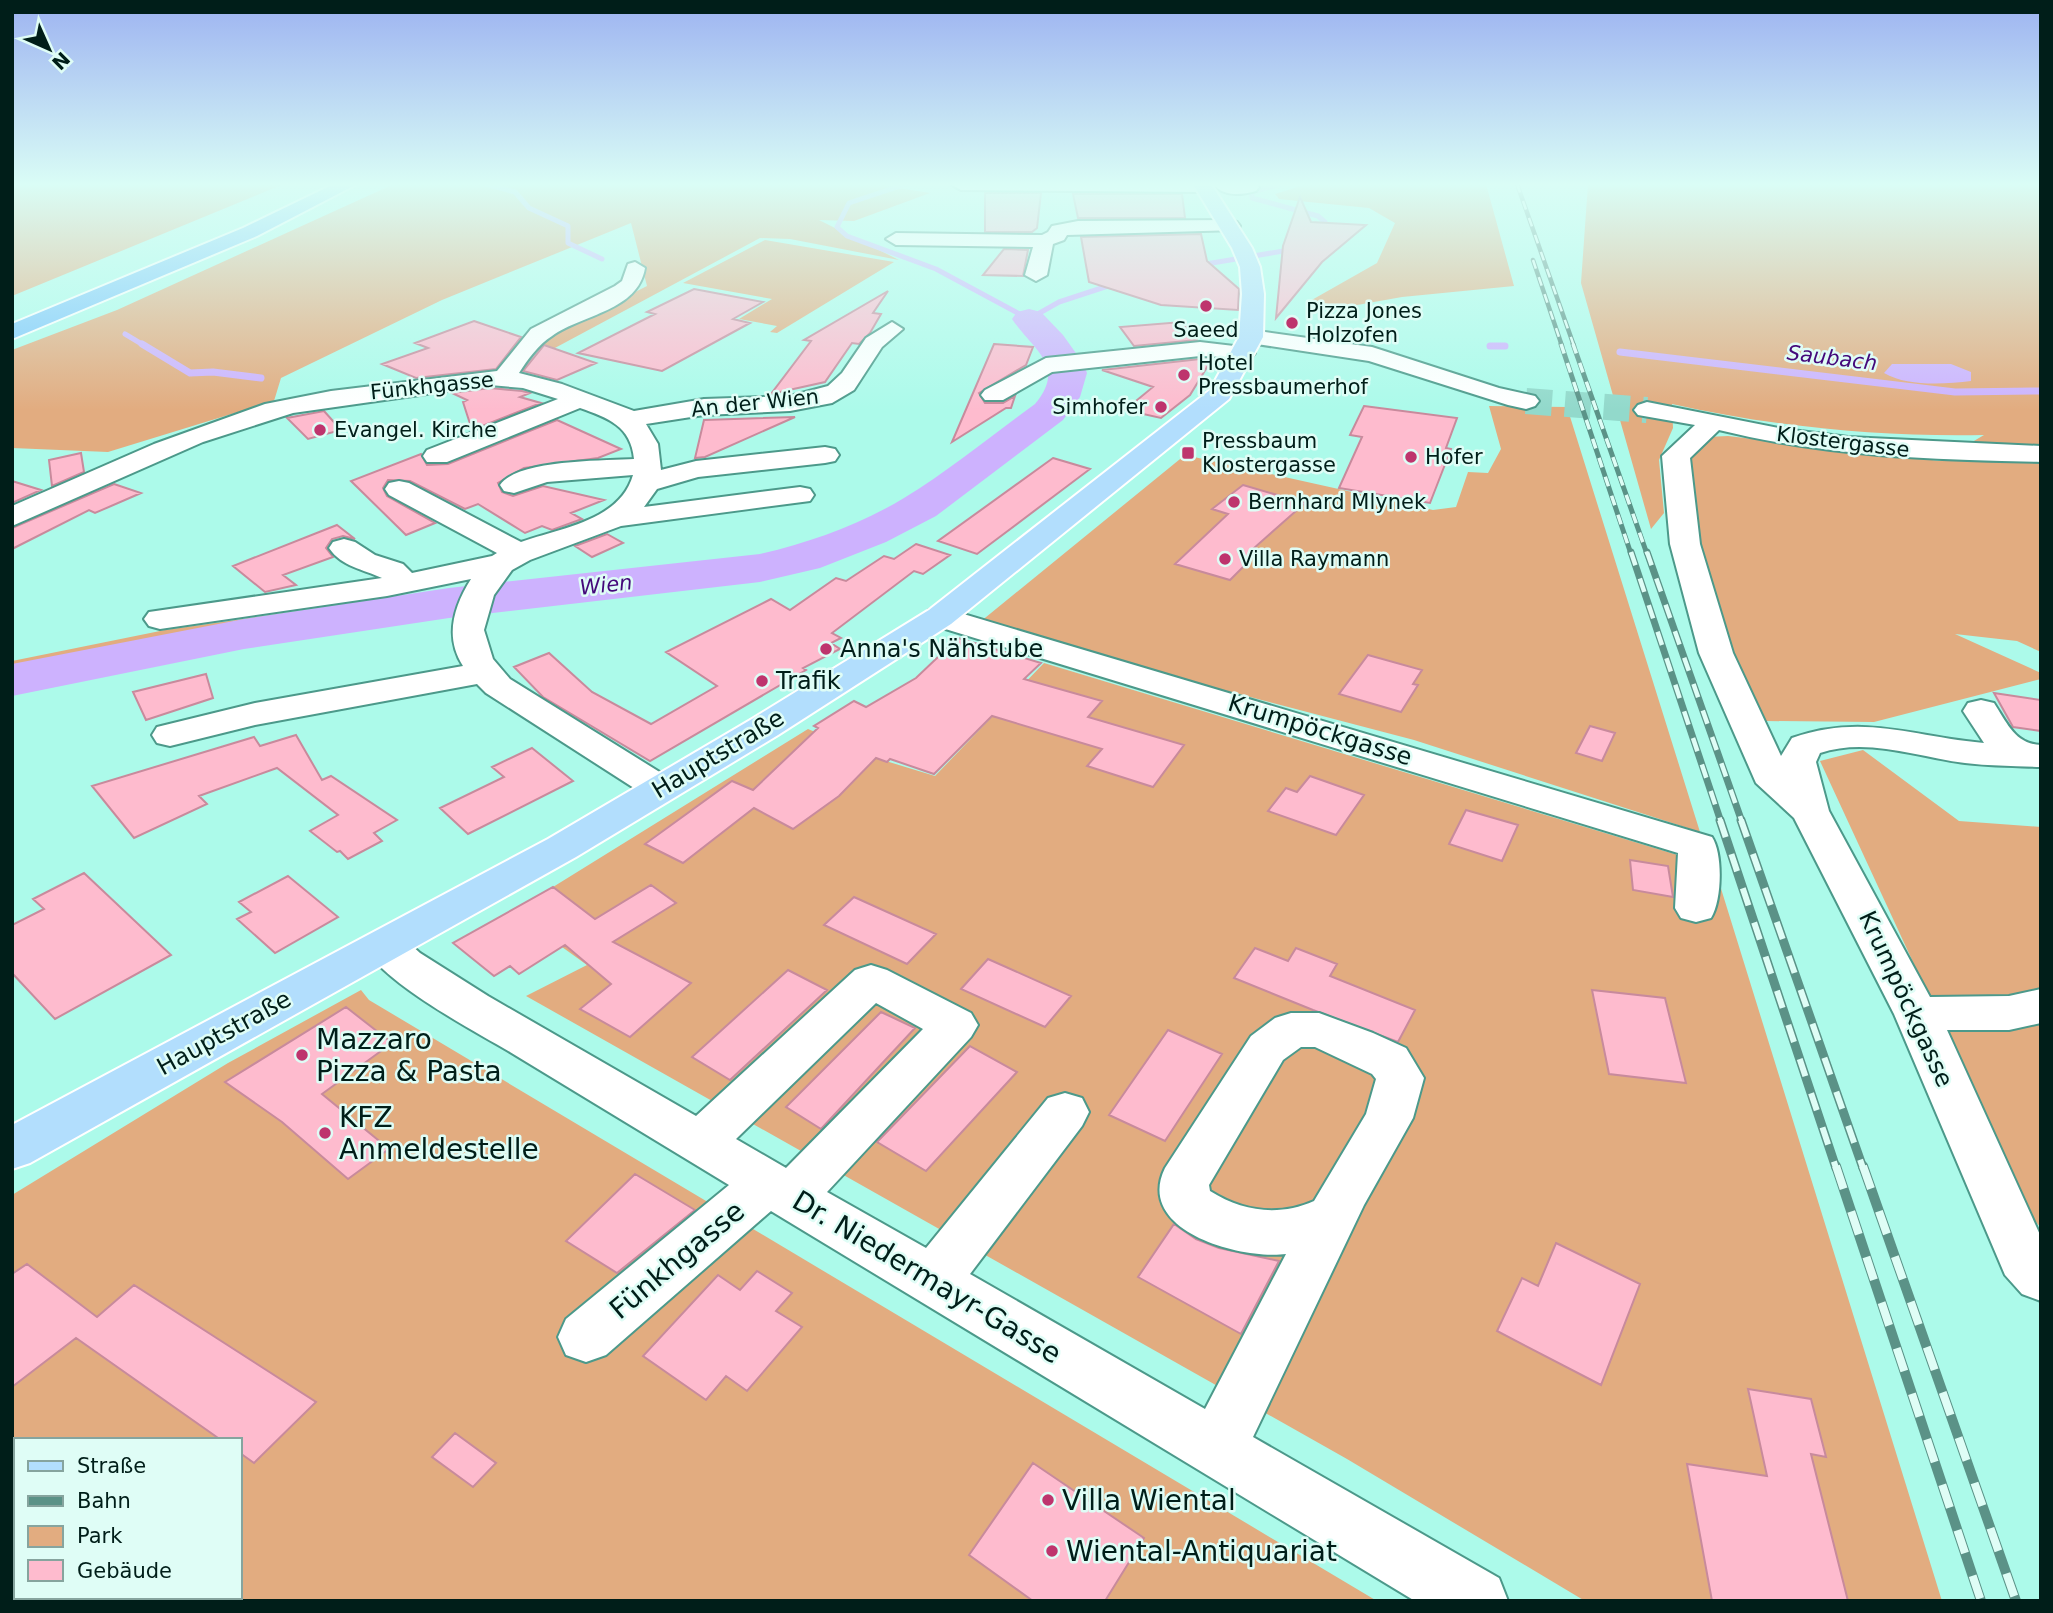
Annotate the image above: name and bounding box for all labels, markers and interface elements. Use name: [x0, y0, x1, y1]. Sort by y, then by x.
north arrow: [14, 14, 84, 84]
text: N: [48, 48, 74, 74]
marker: Saeed: [1198, 298, 1214, 314]
place label: Pizza Jones Holzofen: [1306, 299, 1422, 347]
marker: Pizza Jones Holzofen: [1284, 315, 1300, 331]
place label: Saeed: [1173, 318, 1239, 342]
water label: Saubach: [1786, 341, 1878, 375]
place label: Hotel Pressbaumerhof: [1198, 351, 1369, 399]
marker: Hotel Pressbaumerhof: [1176, 367, 1192, 383]
street label: Fünkhgasse: [369, 368, 495, 404]
street label: An der Wien: [690, 384, 820, 422]
place label: Simhofer: [1052, 395, 1147, 419]
marker: Simhofer: [1153, 399, 1169, 415]
place label: Evangel. Kirche: [334, 418, 497, 442]
marker: Evangel. Kirche: [312, 422, 328, 438]
street label: Klostergasse: [1775, 422, 1911, 462]
place label: Pressbaum Klostergasse: [1202, 429, 1336, 477]
marker: Pressbaum Klostergasse: [1180, 445, 1196, 461]
place label: Hofer: [1425, 445, 1483, 469]
marker: Hofer: [1403, 449, 1419, 465]
place label: Bernhard Mlynek: [1248, 490, 1427, 514]
marker: Bernhard Mlynek: [1226, 494, 1242, 510]
place label: Villa Raymann: [1239, 547, 1389, 571]
marker: Villa Raymann: [1217, 551, 1233, 567]
water label: Wien: [578, 570, 634, 600]
place label: Anna's Nähstube: [840, 635, 1043, 663]
marker: Anna's Nähstube: [818, 641, 834, 657]
place label: Trafik: [775, 667, 841, 695]
marker: Trafik: [754, 673, 770, 689]
street label: Krumpöckgasse: [1225, 689, 1415, 771]
street label: Hauptstraße: [647, 704, 789, 804]
street label: Krumpöckgasse: [1853, 907, 1959, 1091]
street label: Hauptstraße: [152, 985, 296, 1081]
place label: Mazzaro Pizza & Pasta: [316, 1023, 502, 1088]
marker: Mazzaro Pizza & Pasta: [294, 1047, 310, 1063]
place label: KFZ Anmeldestelle: [339, 1101, 539, 1166]
marker: KFZ Anmeldestelle: [317, 1125, 333, 1141]
street label: Dr. Niedermayr-Gasse: [787, 1184, 1067, 1370]
street label: Fünkhgasse: [603, 1194, 751, 1326]
legend: [14, 1438, 242, 1599]
text: Straße: [77, 1454, 146, 1478]
place label: Villa Wiental: [1062, 1484, 1236, 1517]
text: Bahn: [77, 1489, 131, 1513]
marker: Villa Wiental: [1040, 1492, 1056, 1508]
text: Park: [77, 1524, 123, 1548]
place label: Wiental-Antiquariat: [1066, 1535, 1337, 1568]
marker: Wiental-Antiquariat: [1044, 1543, 1060, 1559]
text: Gebäude: [77, 1559, 172, 1583]

